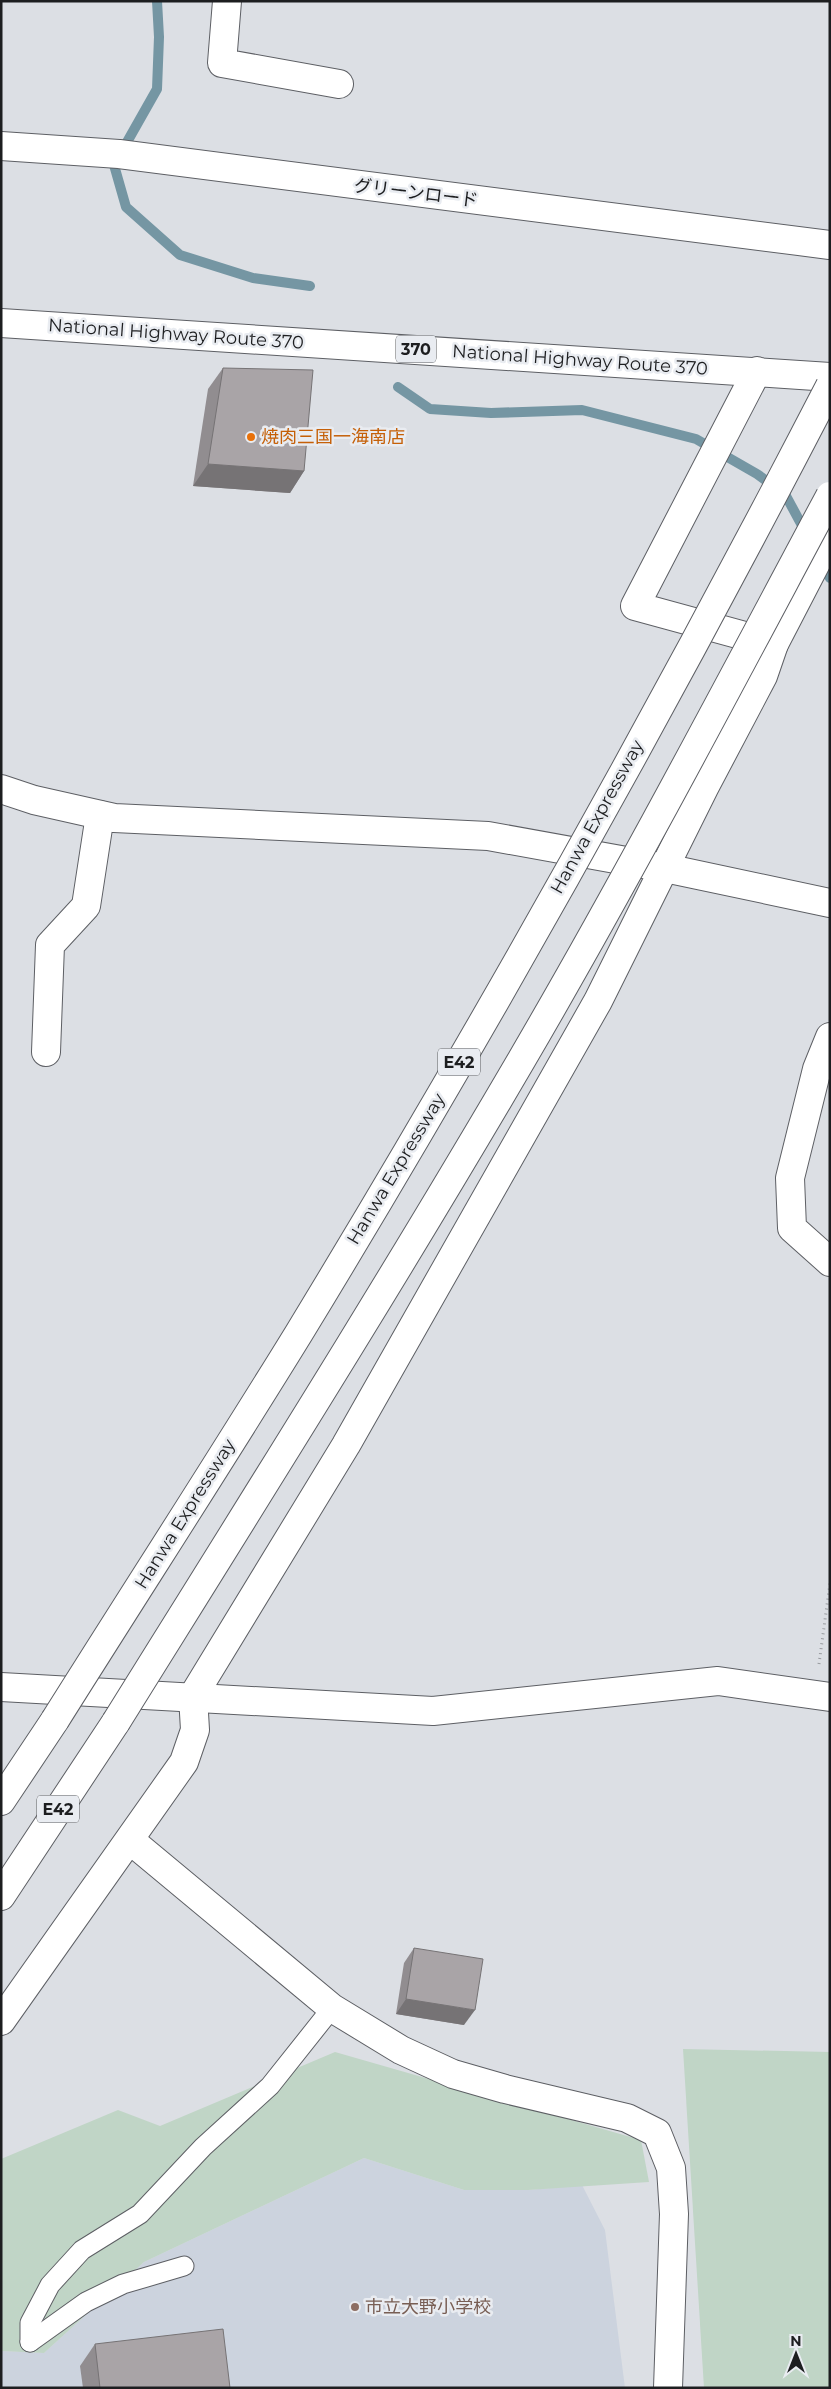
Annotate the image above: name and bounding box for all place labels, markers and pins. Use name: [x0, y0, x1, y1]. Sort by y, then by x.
place label: 焼肉三国一海南店: [261, 426, 405, 448]
marker: 焼肉三国一海南店: [245, 431, 257, 443]
place label: 市立大野小学校: [365, 2296, 491, 2318]
marker: 市立大野小学校: [349, 2301, 361, 2313]

